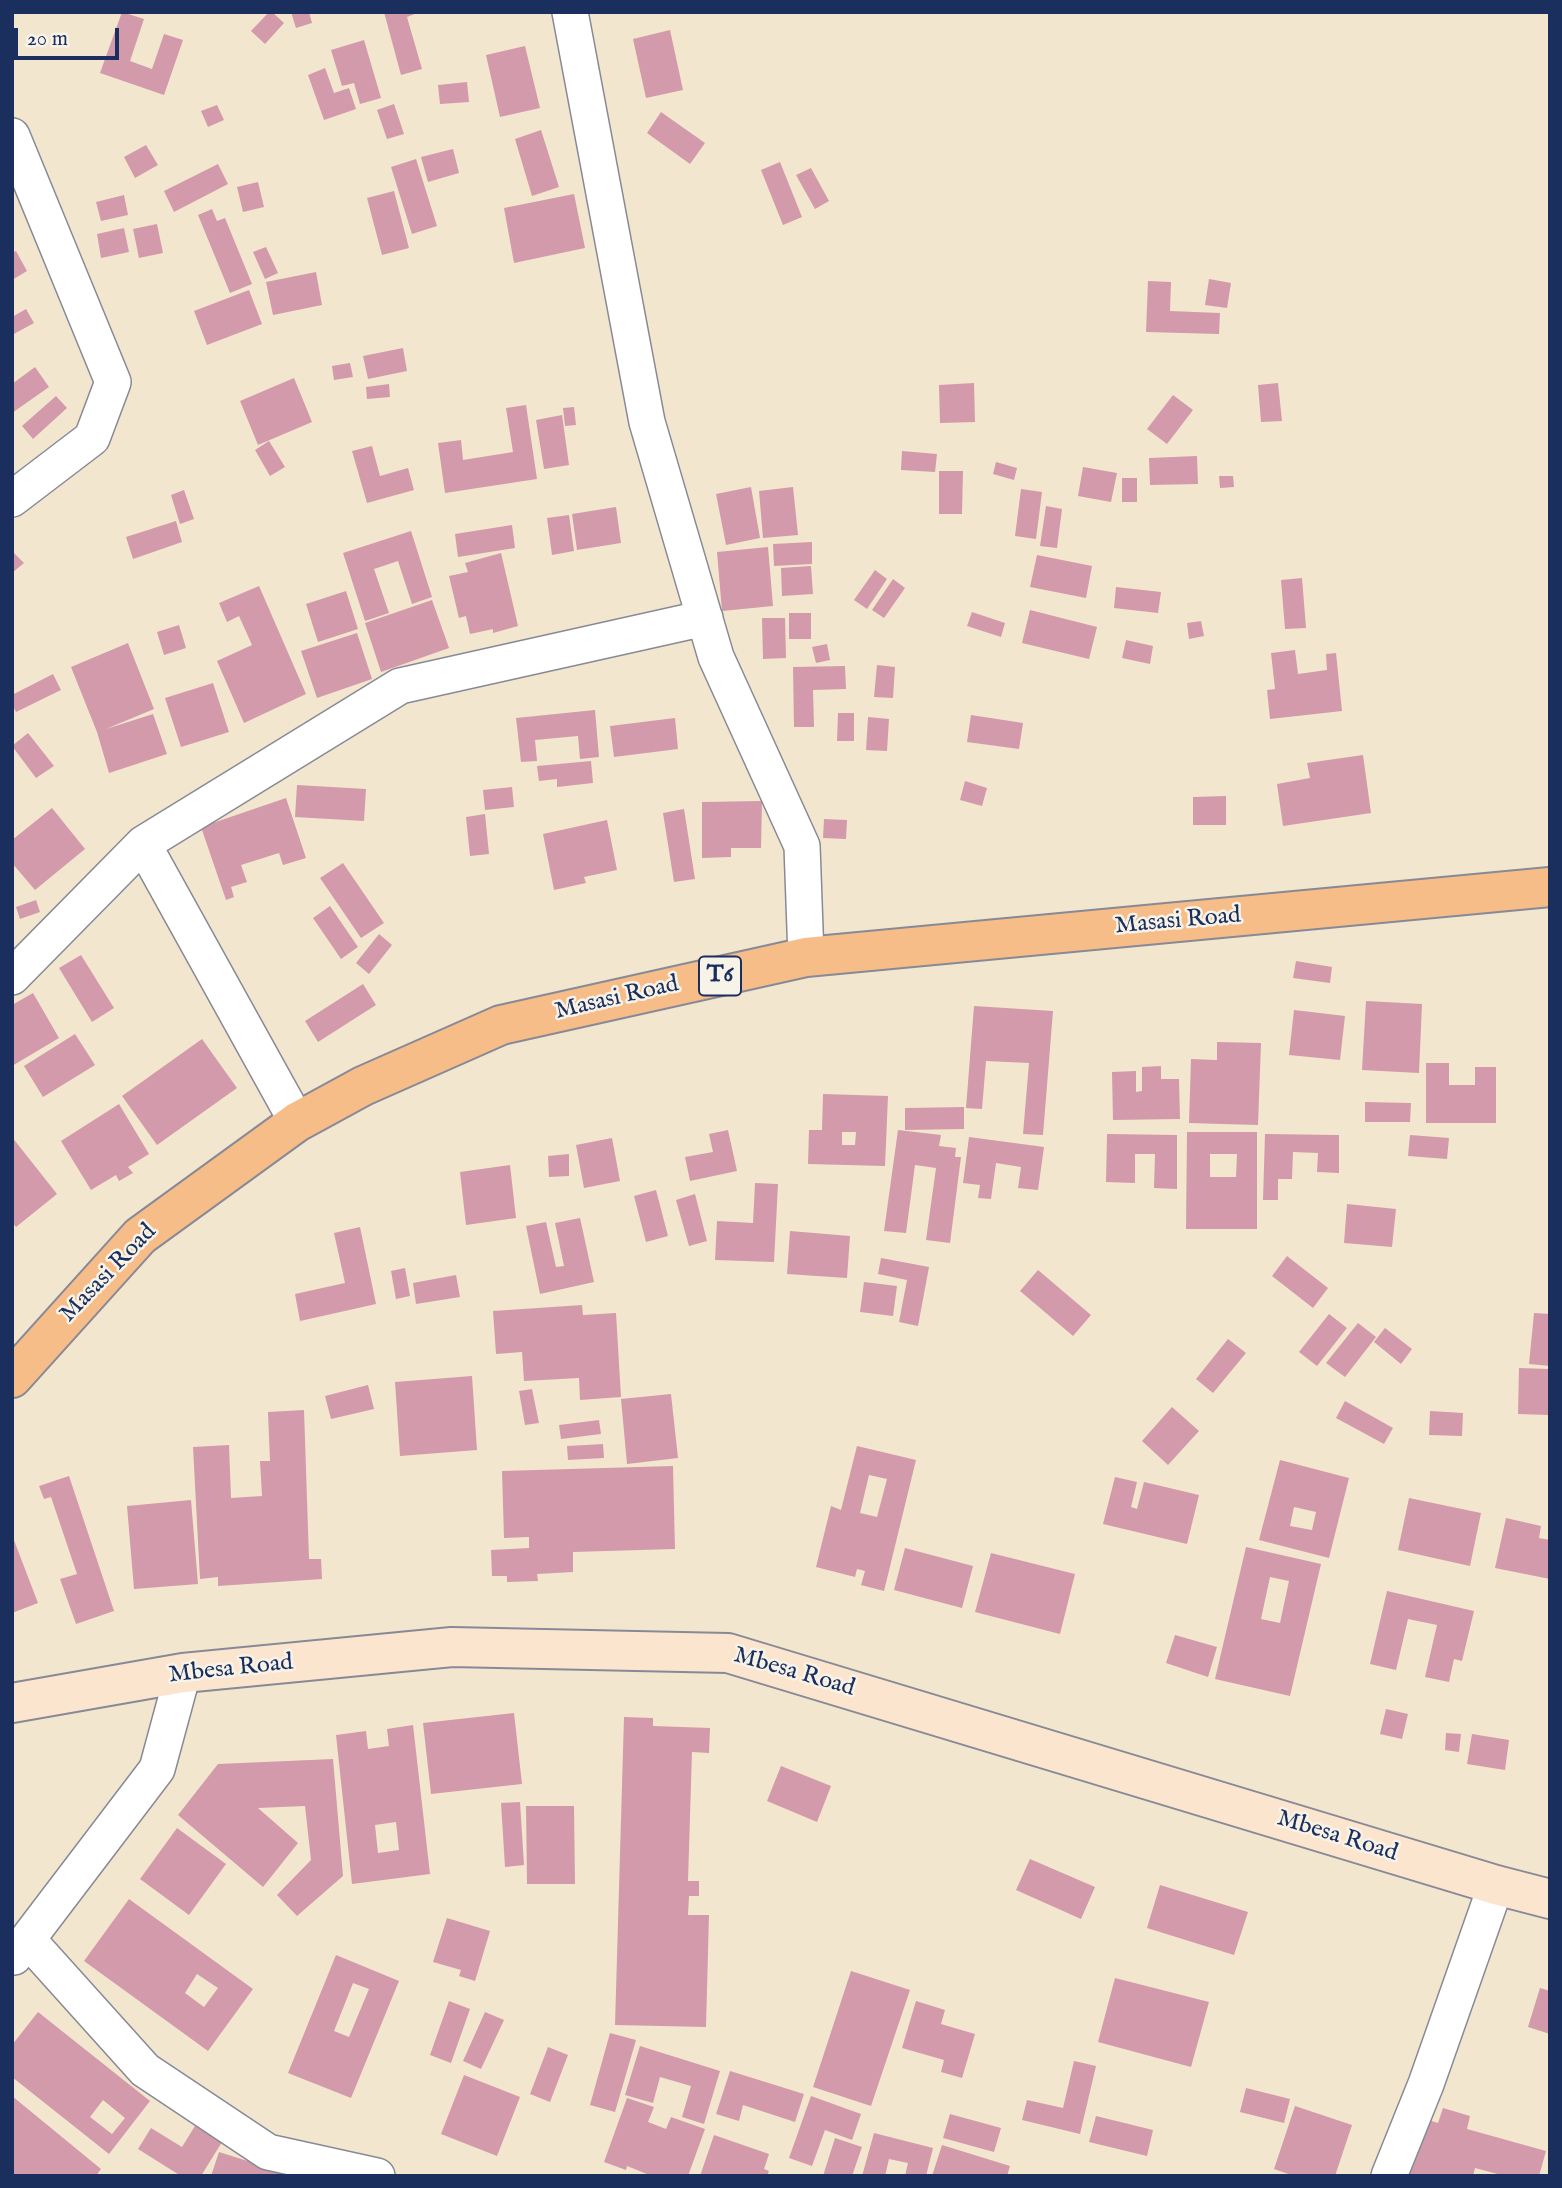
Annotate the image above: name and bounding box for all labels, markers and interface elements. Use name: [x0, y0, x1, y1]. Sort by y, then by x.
scale bar: [18, 14, 122, 58]
text: 20 m: [27, 26, 68, 53]
street label: Masasi Road: [1114, 902, 1242, 942]
road number: T6: [699, 956, 741, 995]
street label: Masasi Road: [552, 971, 682, 1027]
street label: Masasi Road: [55, 1219, 163, 1329]
street label: Mbesa Road: [730, 1642, 858, 1704]
street label: Mbesa Road: [167, 1649, 295, 1691]
street label: Mbesa Road: [1273, 1805, 1401, 1869]

